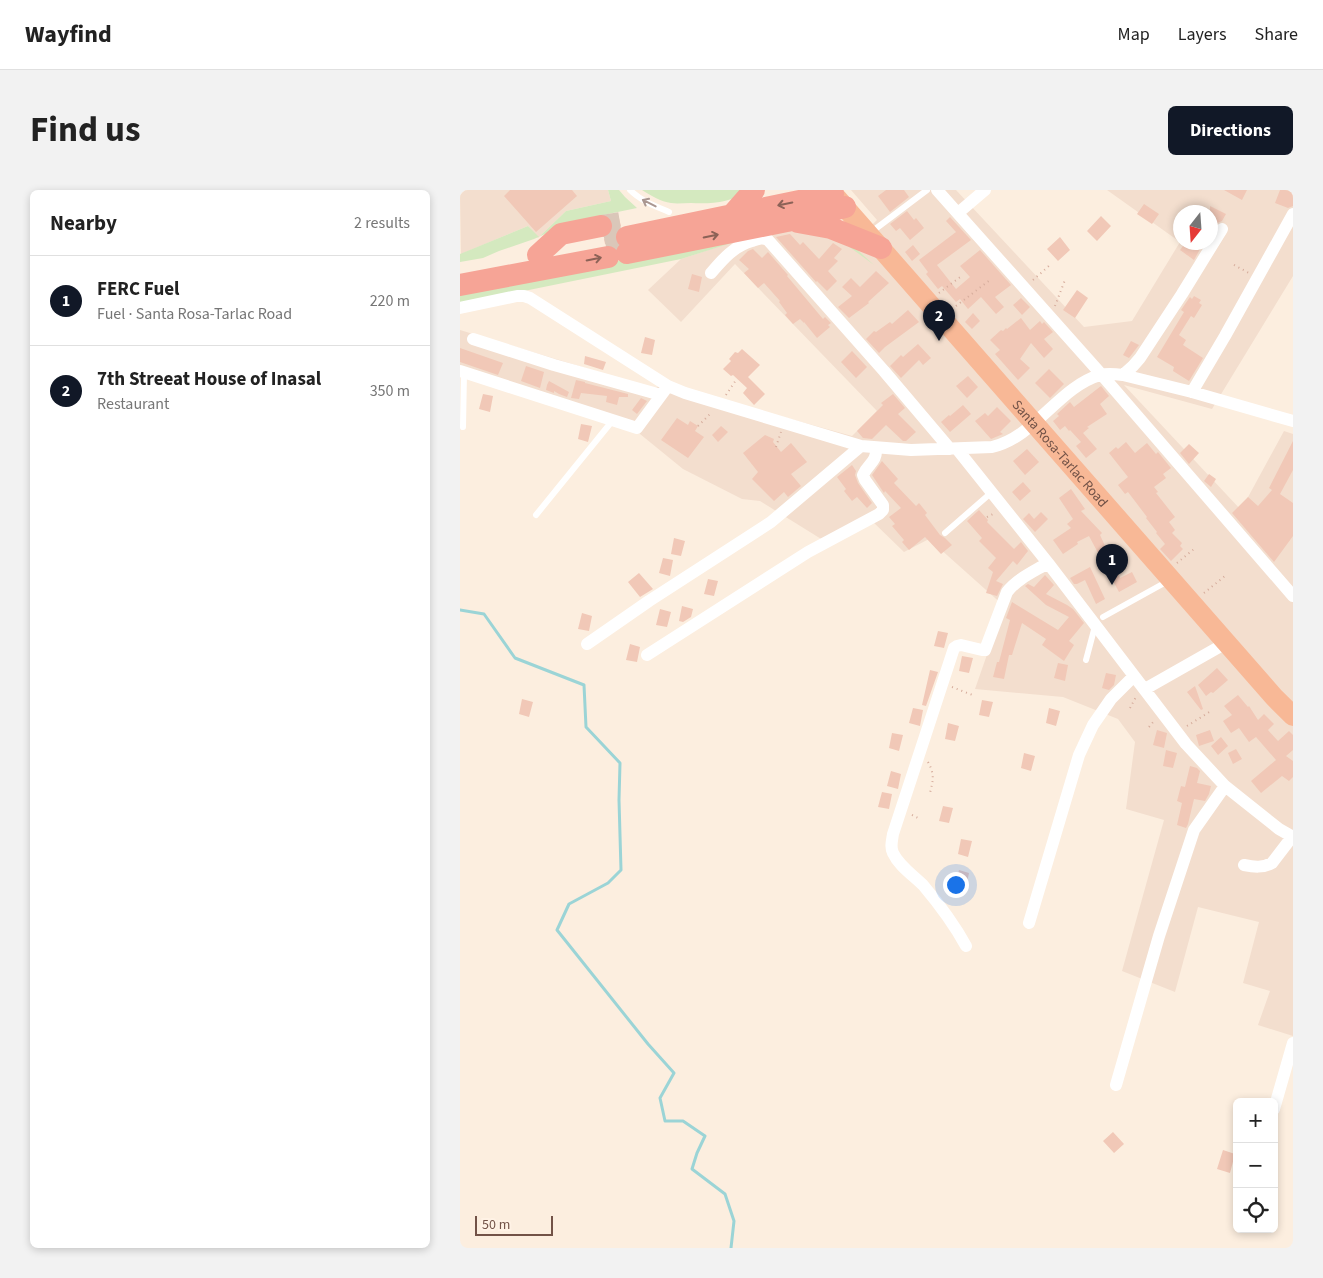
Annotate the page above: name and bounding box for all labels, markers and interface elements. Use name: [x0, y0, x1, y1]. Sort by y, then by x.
text: Wayfind: [25, 17, 112, 52]
text: Map: [1118, 22, 1150, 47]
text: Layers: [1178, 22, 1227, 47]
text: Share: [1255, 22, 1298, 47]
text: Find us: [30, 105, 140, 155]
button: Directions: [1168, 106, 1293, 155]
one-way arrow: [641, 198, 656, 208]
one-way arrow: [777, 200, 793, 209]
north arrow: [1173, 205, 1218, 250]
text: Nearby: [50, 208, 117, 238]
text: 2 results: [354, 212, 410, 234]
one-way arrow: [703, 231, 719, 240]
one-way arrow: [585, 254, 601, 264]
text: FERC Fuel: [97, 276, 180, 303]
text: 1: [62, 290, 70, 312]
text: 220 m: [370, 290, 410, 312]
pin: 2: [923, 300, 955, 341]
text: Fuel · Santa Rosa-Tarlac Road: [97, 303, 292, 325]
text: 7th Streeat House of Inasal: [97, 366, 321, 393]
text: 2: [62, 380, 70, 402]
text: 350 m: [370, 380, 410, 402]
text: Restaurant: [97, 393, 170, 415]
street label: Santa Rosa-Tarlac Road: [1007, 396, 1112, 512]
pin: 1: [1096, 544, 1128, 585]
your location: [943, 872, 969, 898]
map controls: [1233, 1098, 1278, 1233]
button: +: [1233, 1098, 1278, 1143]
button: −: [1233, 1143, 1278, 1188]
button: locate: [1233, 1188, 1278, 1233]
scale bar: [475, 1213, 552, 1236]
text: 50 m: [482, 1215, 510, 1235]

